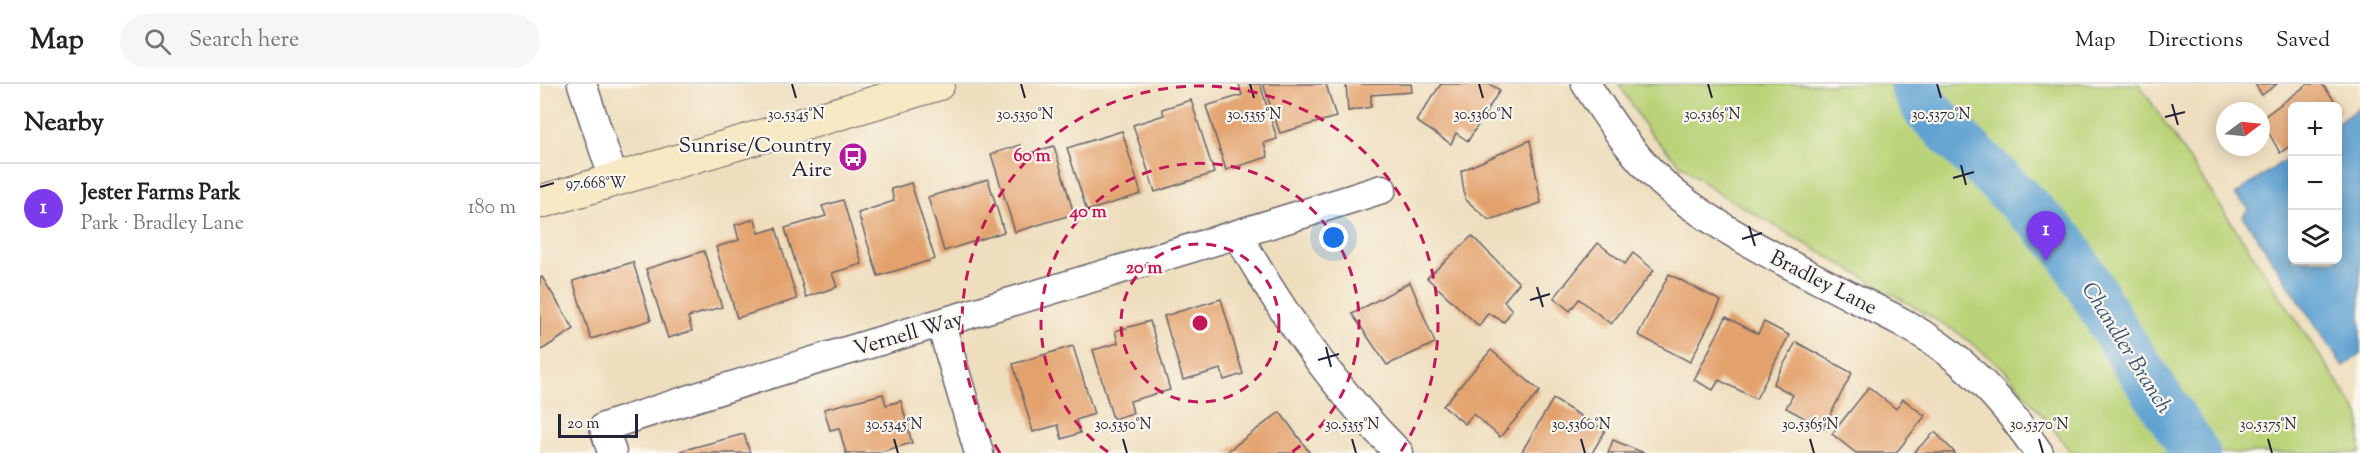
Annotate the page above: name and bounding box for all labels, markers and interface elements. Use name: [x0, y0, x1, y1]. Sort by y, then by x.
search box: [120, 14, 540, 68]
text: Map: [30, 21, 84, 61]
icon: search: [141, 25, 174, 58]
text: Search here: [189, 25, 299, 57]
text: Map: [2075, 26, 2115, 56]
text: Directions: [2148, 26, 2243, 56]
text: Saved: [2276, 26, 2330, 56]
north arrow: [2216, 102, 2270, 156]
map controls: [2288, 102, 2342, 264]
button: +: [2288, 102, 2342, 156]
text: Nearby: [24, 105, 104, 142]
text: 30.5345°N: [768, 105, 825, 126]
text: 30.5350°N: [996, 105, 1054, 126]
text: 30.5355°N: [1227, 105, 1281, 126]
text: 30.5360°N: [1453, 105, 1513, 126]
text: 30.5365°N: [1684, 105, 1740, 126]
text: 30.5370°N: [1911, 105, 1971, 126]
place label: Sunrise/Country Aire: [678, 132, 833, 186]
bus stop icon: Sunrise/Country Aire: [837, 141, 869, 173]
text: 60 m: [1013, 144, 1051, 170]
button: −: [2288, 156, 2342, 210]
text: 97.668°W: [566, 174, 627, 195]
text: Jester Farms Park: [81, 178, 241, 210]
text: 1: [40, 194, 47, 223]
text: 180 m: [468, 194, 516, 223]
text: 40 m: [1068, 200, 1107, 226]
text: Park · Bradley Lane: [81, 210, 244, 239]
button: layers: [2288, 210, 2342, 264]
pin: 1: [2026, 212, 2066, 261]
your location: [1319, 223, 1348, 252]
street label: Bradley Lane: [1764, 244, 1882, 324]
text: 20 m: [1126, 256, 1162, 282]
water label: Chandler Branch: [2072, 277, 2179, 421]
street label: Vernell Way: [850, 305, 967, 365]
centre of rings: [1190, 313, 1210, 333]
scale bar: [558, 411, 638, 438]
text: 20 m: [567, 413, 600, 436]
text: 30.5345°N: [866, 415, 923, 436]
text: 30.5350°N: [1094, 415, 1152, 436]
text: 30.5355°N: [1325, 415, 1379, 436]
text: 30.5360°N: [1551, 415, 1611, 436]
text: 30.5365°N: [1782, 415, 1838, 436]
text: 30.5370°N: [2009, 415, 2069, 436]
text: 30.5375°N: [2240, 415, 2296, 436]

